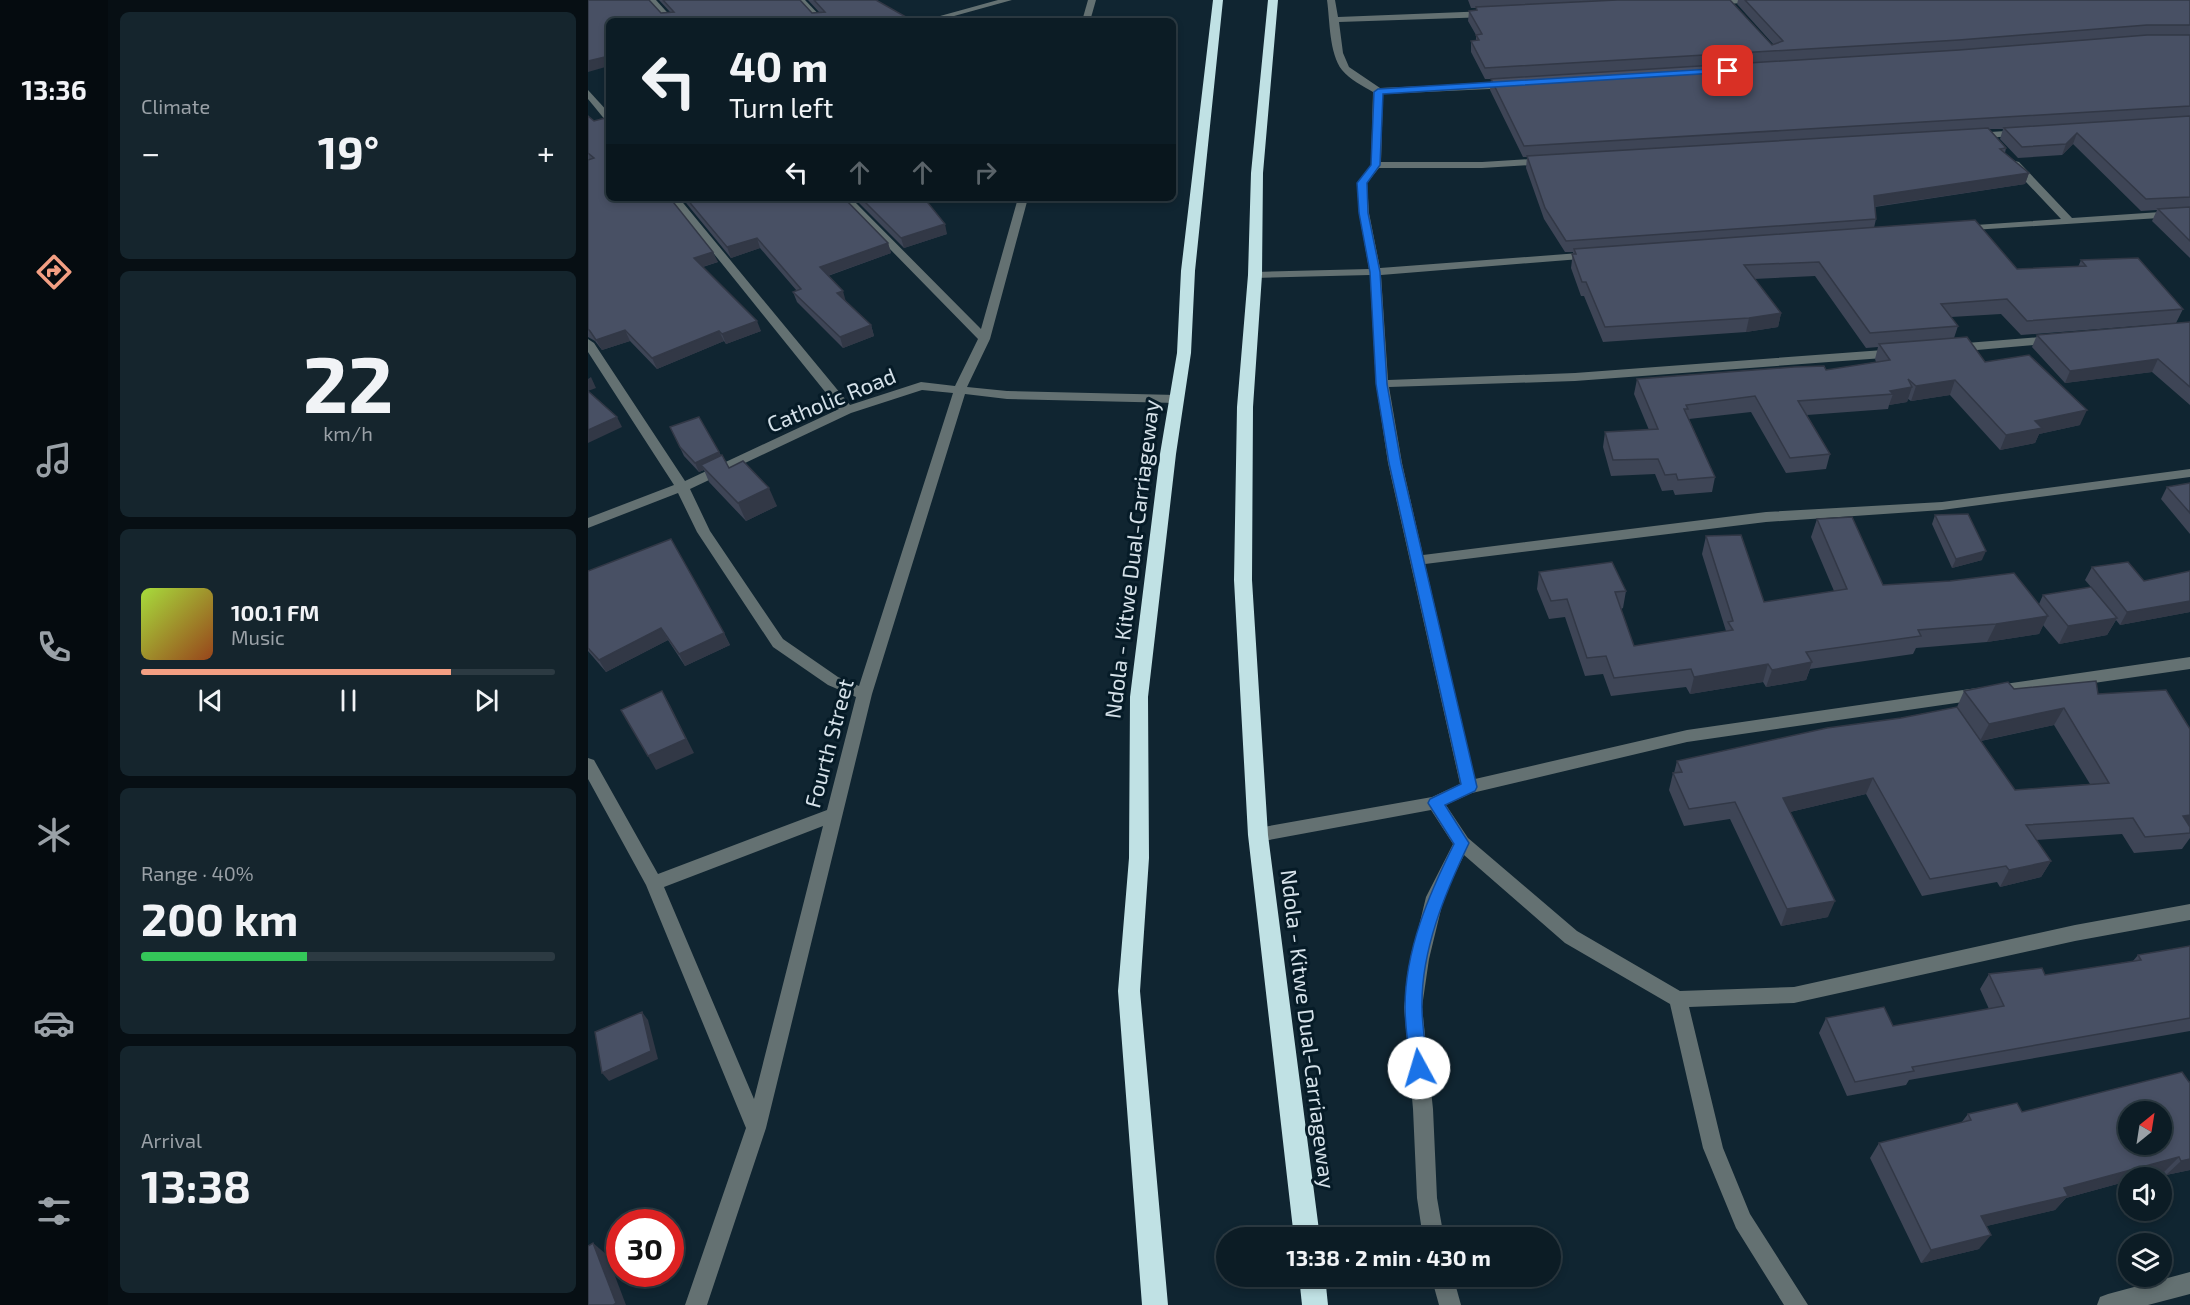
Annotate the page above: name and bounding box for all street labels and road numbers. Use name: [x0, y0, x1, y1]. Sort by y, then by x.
street label: Catholic Road: [763, 361, 899, 437]
street label: Ndola - Kitwe Dual-Carriageway: [1099, 398, 1164, 720]
street label: Fourth Street: [798, 676, 858, 810]
street label: Ndola - Kitwe Dual-Carriageway: [1277, 868, 1342, 1190]

